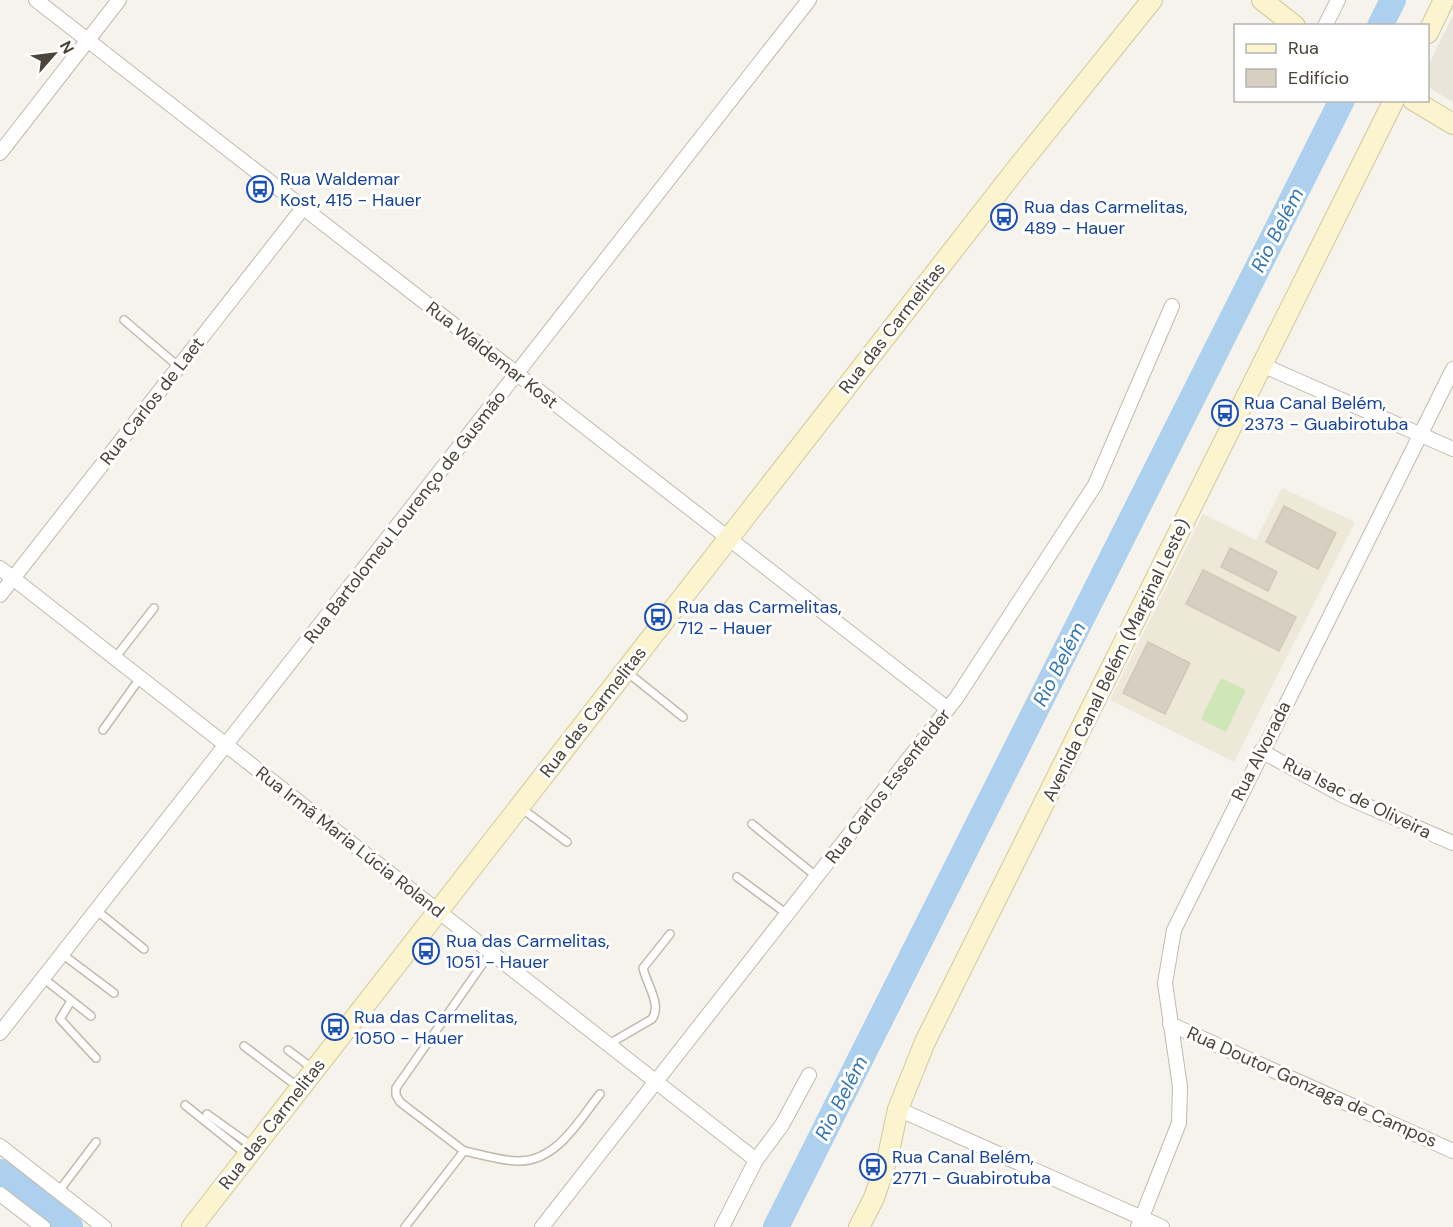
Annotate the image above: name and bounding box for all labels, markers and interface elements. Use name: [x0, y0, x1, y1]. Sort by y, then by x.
north arrow: [24, 24, 84, 84]
legend: [1234, 24, 1429, 102]
text: Rua: [1288, 36, 1319, 60]
text: N: [55, 37, 79, 57]
text: Edifício: [1288, 66, 1349, 90]
place label: Rua Waldemar Kost, 415 - Hauer: [280, 167, 422, 212]
bus stop icon: Rua Waldemar Kost, 415 - Hauer: [245, 174, 275, 204]
water label: Rio Belém: [1245, 183, 1309, 277]
place label: Rua das Carmelitas, 489 - Hauer: [1024, 195, 1188, 240]
bus stop icon: Rua das Carmelitas, 489 - Hauer: [989, 202, 1019, 232]
street label: Rua das Carmelitas: [833, 257, 951, 399]
street label: Rua Waldemar Kost: [421, 296, 563, 414]
street label: Rua Carlos de Laet: [95, 332, 209, 470]
street label: Rua Bartolomeu Lourenço de Gusmão: [299, 386, 511, 648]
place label: Rua Canal Belém, 2373 - Guabirotuba: [1244, 391, 1408, 436]
bus stop icon: Rua Canal Belém, 2373 - Guabirotuba: [1210, 398, 1240, 428]
street label: Avenida Canal Belém (Marginal Leste): [1037, 515, 1195, 805]
place label: Rua das Carmelitas, 712 - Hauer: [678, 595, 842, 640]
bus stop icon: Rua das Carmelitas, 712 - Hauer: [643, 602, 673, 632]
water label: Rio Belém: [1027, 617, 1091, 711]
street label: Rua das Carmelitas: [534, 641, 652, 783]
street label: Rua Alvorada: [1226, 697, 1296, 805]
street label: Rua Carlos Essenfelder: [820, 703, 956, 868]
street label: Rua Isac de Oliveira: [1279, 752, 1435, 844]
street label: Rua Irmã Maria Lúcia Roland: [251, 761, 449, 923]
place label: Rua das Carmelitas, 1051 - Hauer: [446, 929, 610, 974]
bus stop icon: Rua das Carmelitas, 1051 - Hauer: [411, 936, 441, 966]
place label: Rua das Carmelitas, 1050 - Hauer: [354, 1005, 518, 1050]
bus stop icon: Rua das Carmelitas, 1050 - Hauer: [320, 1012, 350, 1042]
street label: Rua Doutor Gonzaga de Campos: [1183, 1021, 1441, 1153]
water label: Rio Belém: [809, 1051, 873, 1145]
street label: Rua das Carmelitas: [213, 1053, 331, 1195]
place label: Rua Canal Belém, 2771 - Guabirotuba: [892, 1145, 1051, 1190]
bus stop icon: Rua Canal Belém, 2771 - Guabirotuba: [858, 1152, 888, 1182]

